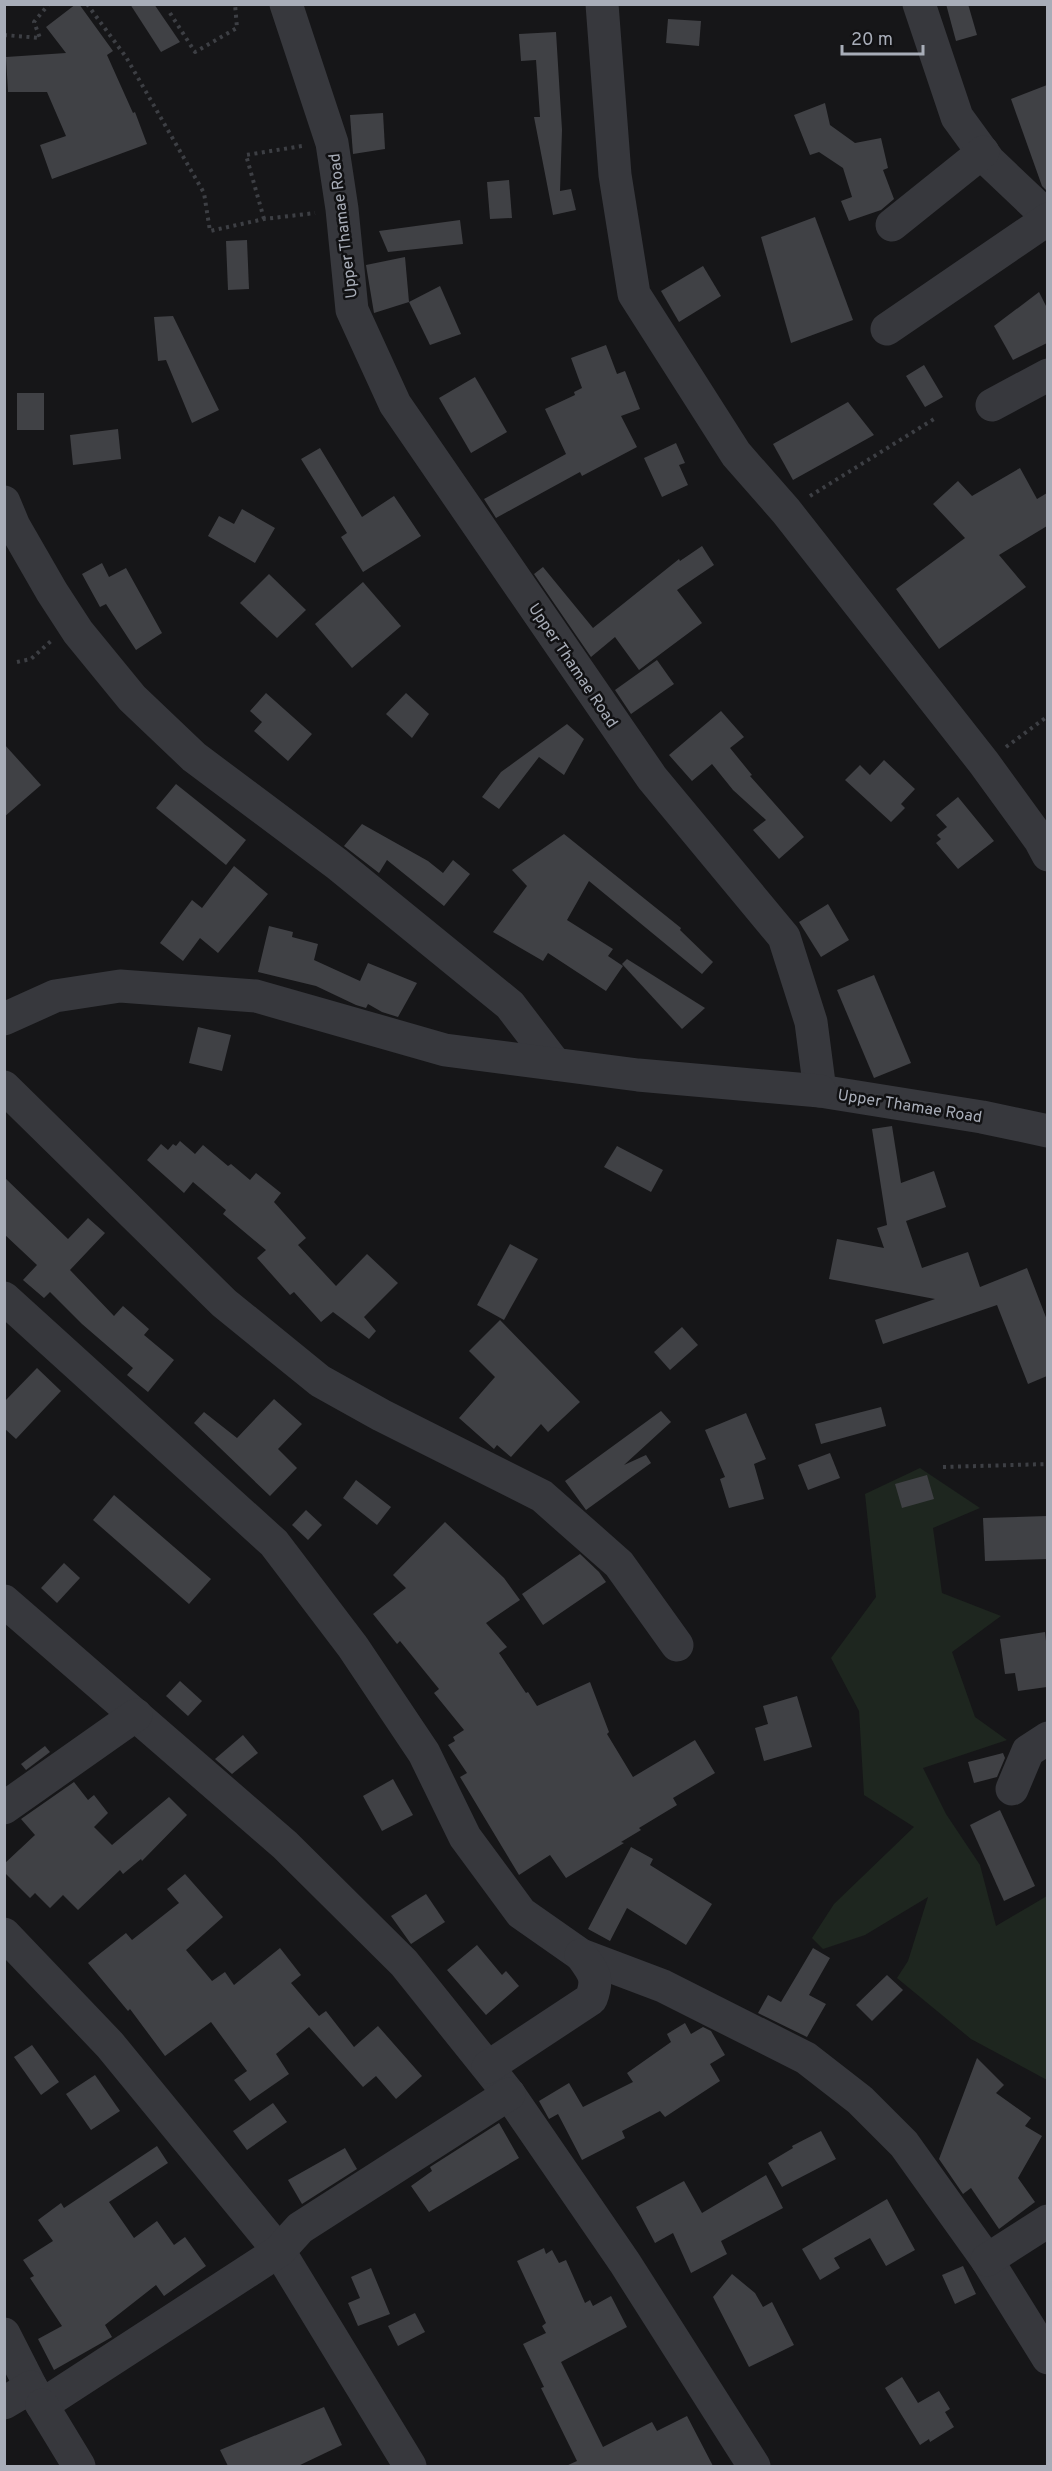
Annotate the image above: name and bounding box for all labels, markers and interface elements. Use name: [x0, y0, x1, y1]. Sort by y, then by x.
scale bar: [842, 18, 923, 56]
text: 20 m: [851, 29, 893, 52]
street label: Upper Thamae Road: [325, 152, 363, 300]
street label: Upper Thamae Road: [523, 600, 621, 732]
street label: Upper Thamae Road: [836, 1086, 983, 1128]

